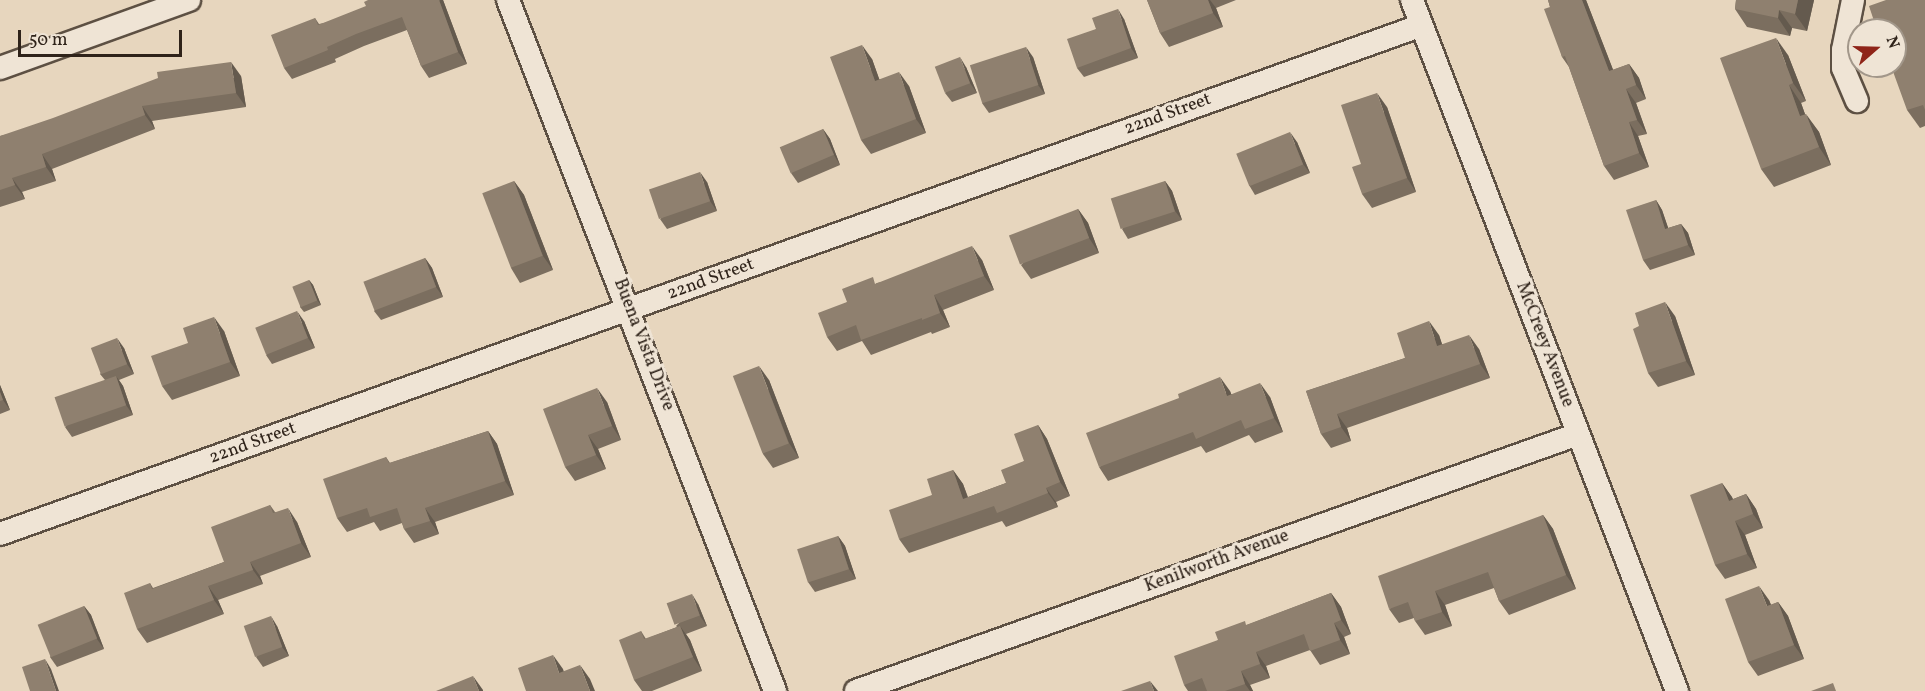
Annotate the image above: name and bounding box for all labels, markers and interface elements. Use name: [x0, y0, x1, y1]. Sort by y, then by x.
scale bar: [21, 18, 184, 56]
north arrow: [1847, 18, 1907, 78]
text: 50 m: [29, 28, 68, 53]
text: N: [1880, 33, 1904, 52]
street label: 22nd Street: [1122, 89, 1214, 141]
street label: 22nd Street: [665, 254, 757, 306]
street label: Buena Vista Drive: [608, 275, 678, 415]
street label: McCreey Avenue: [1510, 279, 1578, 411]
street label: 22nd Street: [207, 418, 299, 470]
street label: Kenilworth Avenue: [1142, 526, 1292, 598]

